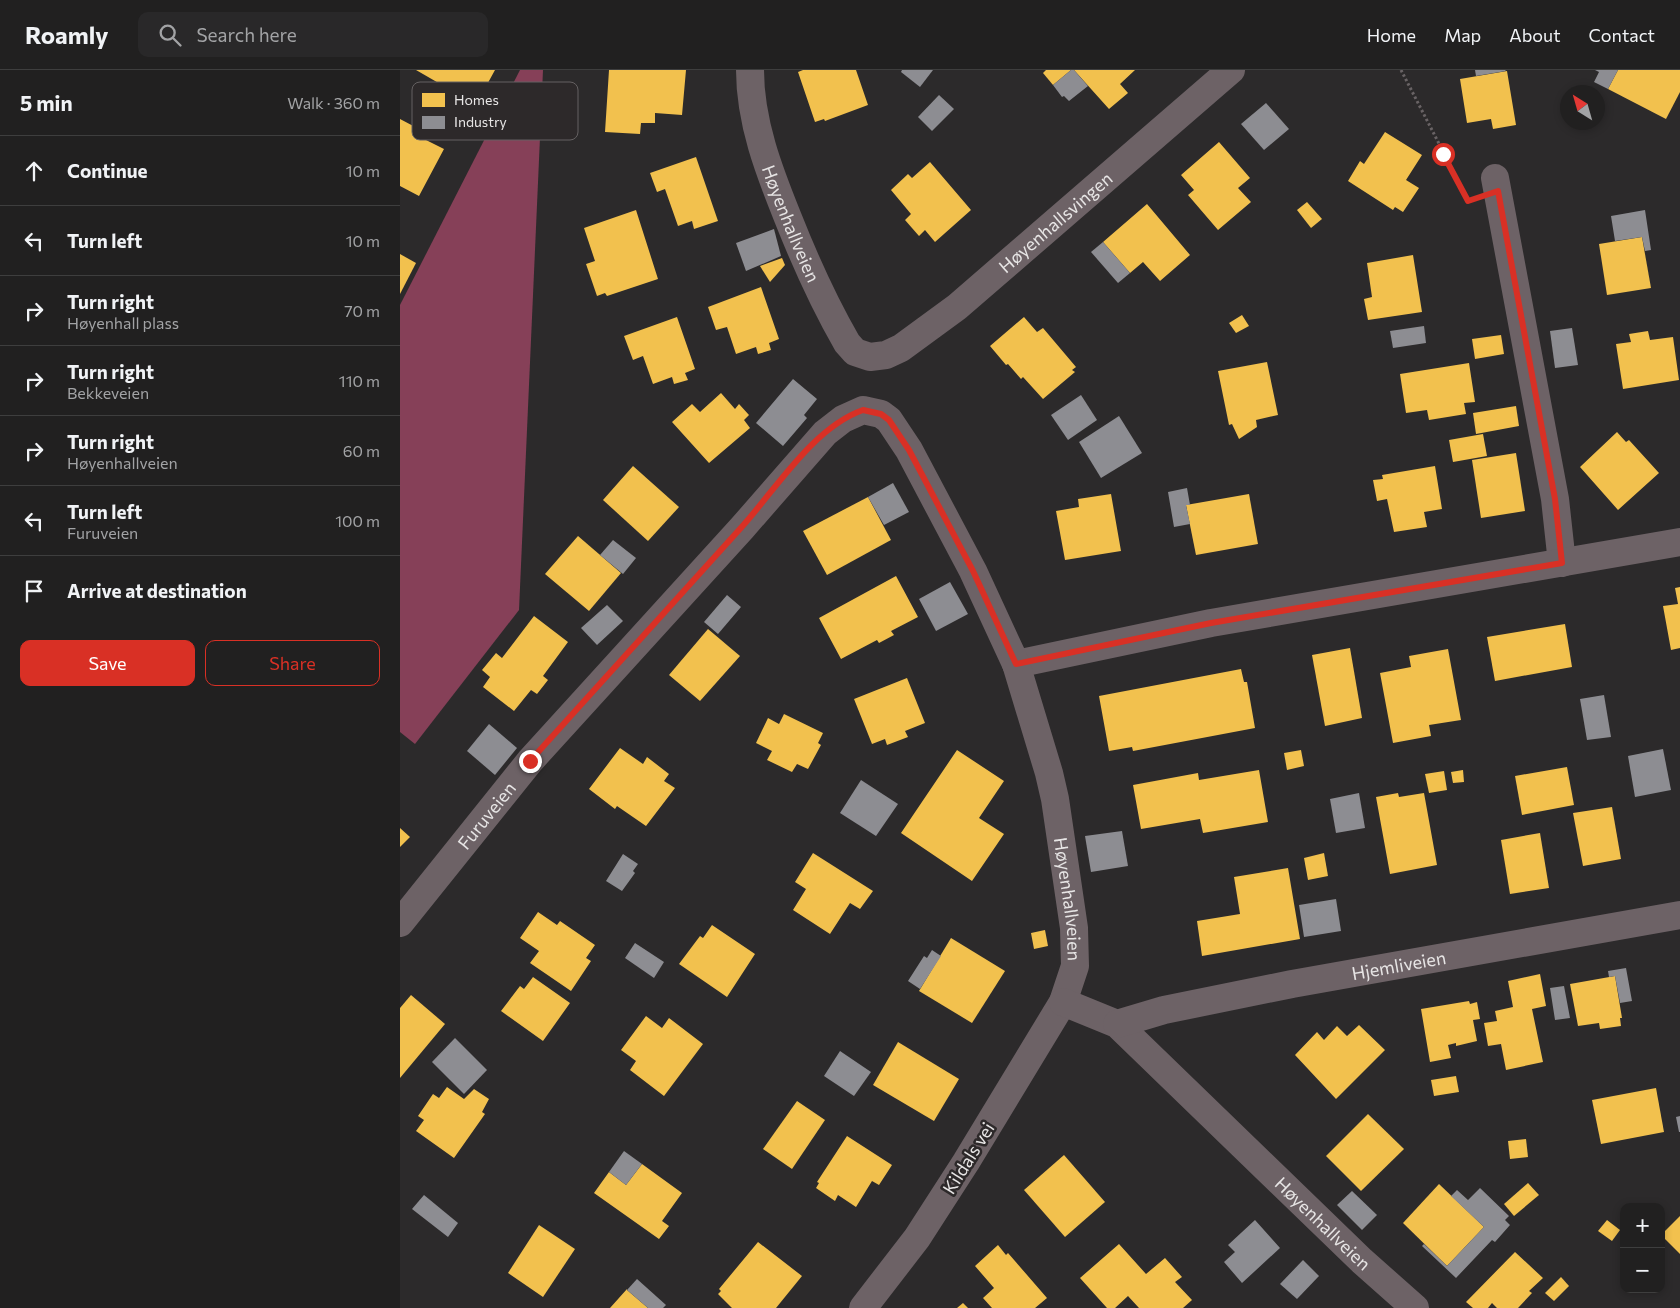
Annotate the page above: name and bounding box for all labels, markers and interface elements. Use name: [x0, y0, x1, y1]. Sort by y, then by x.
search box: [138, 12, 488, 57]
text: Roamly: [25, 20, 108, 49]
icon: search: [156, 21, 184, 49]
text: Search here: [196, 23, 297, 46]
text: Home: [1367, 24, 1416, 46]
text: Map: [1444, 24, 1481, 46]
text: About: [1509, 24, 1561, 46]
text: Contact: [1589, 24, 1655, 46]
legend: [412, 82, 578, 140]
north arrow: [1560, 85, 1605, 130]
text: 5 min: [20, 90, 73, 115]
text: Homes: [454, 91, 499, 108]
text: Walk · 360 m: [287, 93, 380, 112]
text: Industry: [454, 113, 507, 130]
route start: [1432, 143, 1455, 166]
icon: ahead: [20, 157, 48, 185]
text: Continue: [67, 159, 147, 182]
text: 10 m: [346, 161, 380, 180]
street label: Høyenhallveien: [758, 162, 825, 286]
street label: Høyenhallsvingen: [994, 167, 1117, 277]
icon: left: [20, 227, 48, 255]
text: Turn left: [67, 229, 142, 252]
text: 10 m: [346, 231, 380, 250]
text: Turn right: [67, 290, 154, 313]
icon: right: [20, 297, 48, 325]
text: 70 m: [344, 301, 380, 320]
text: Høyenhall plass: [67, 313, 179, 332]
text: Turn right: [67, 360, 154, 383]
icon: right: [20, 367, 48, 395]
text: 110 m: [339, 371, 380, 390]
text: Bekkeveien: [67, 383, 149, 402]
text: Turn right: [67, 430, 154, 453]
icon: right: [20, 437, 48, 465]
text: 60 m: [343, 441, 380, 460]
text: Høyenhallveien: [67, 453, 178, 472]
text: Turn left: [67, 500, 142, 523]
icon: left: [20, 507, 48, 535]
text: 100 m: [335, 511, 380, 530]
text: Furuveien: [67, 523, 138, 542]
icon: arrive: [20, 577, 48, 605]
text: Arrive at destination: [67, 579, 247, 602]
button: Save: [20, 640, 195, 686]
button: Share: [205, 640, 380, 686]
route end: [519, 750, 542, 773]
street label: Furuveien: [453, 777, 520, 854]
street label: Høyenhallveien: [1050, 836, 1086, 961]
street label: Hjemliveien: [1350, 946, 1448, 984]
street label: Kildals vei: [937, 1118, 999, 1198]
street label: Høyenhallveien: [1271, 1172, 1375, 1275]
map controls: [1620, 1203, 1665, 1293]
button: +: [1620, 1203, 1665, 1248]
button: −: [1620, 1248, 1665, 1293]

